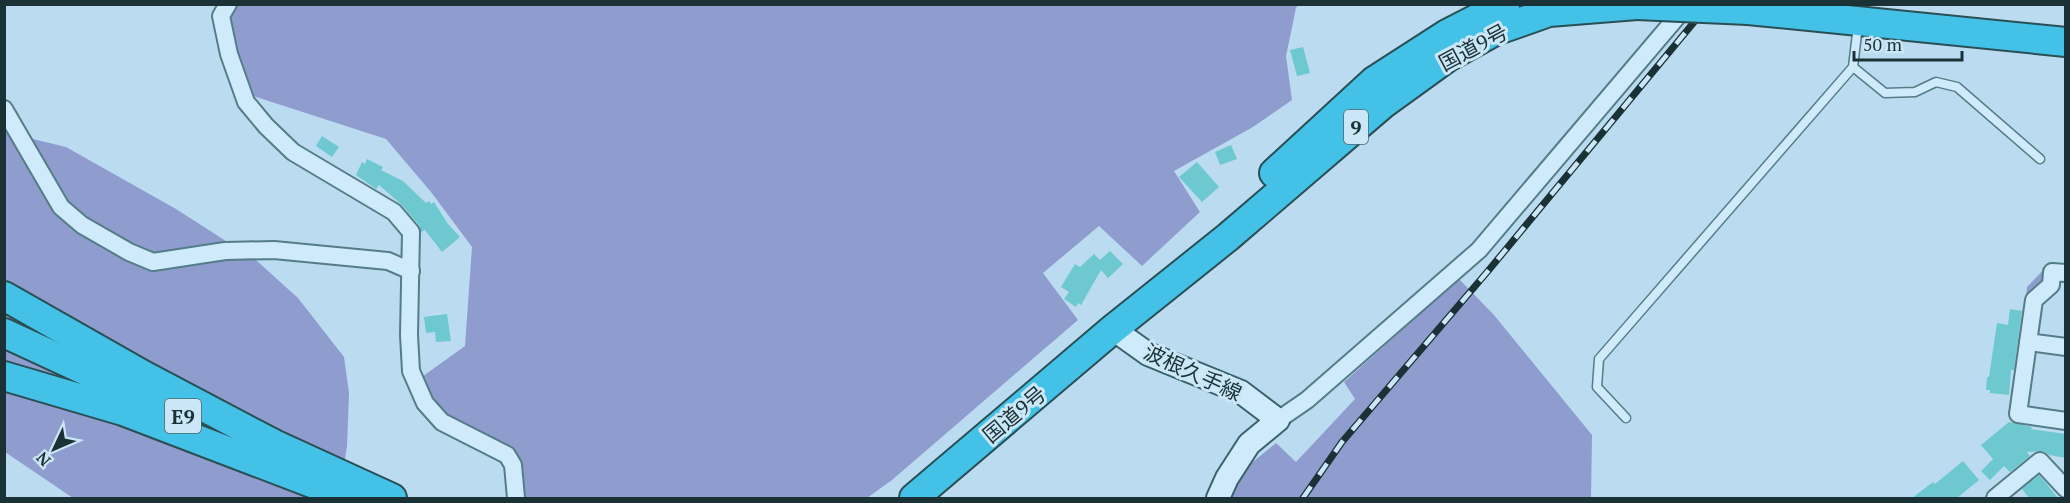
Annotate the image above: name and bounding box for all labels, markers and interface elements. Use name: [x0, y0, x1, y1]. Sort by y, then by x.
street label: 国道9号: [1434, 17, 1512, 77]
scale bar: [1854, 24, 1962, 62]
text: 50 m: [1863, 32, 1903, 56]
road number: 9: [1344, 110, 1368, 144]
street label: 波根久手線: [1140, 337, 1246, 407]
street label: 国道9号: [977, 379, 1051, 449]
road number: E9: [165, 399, 201, 433]
north arrow: [24, 419, 84, 479]
text: N: [31, 447, 55, 471]

